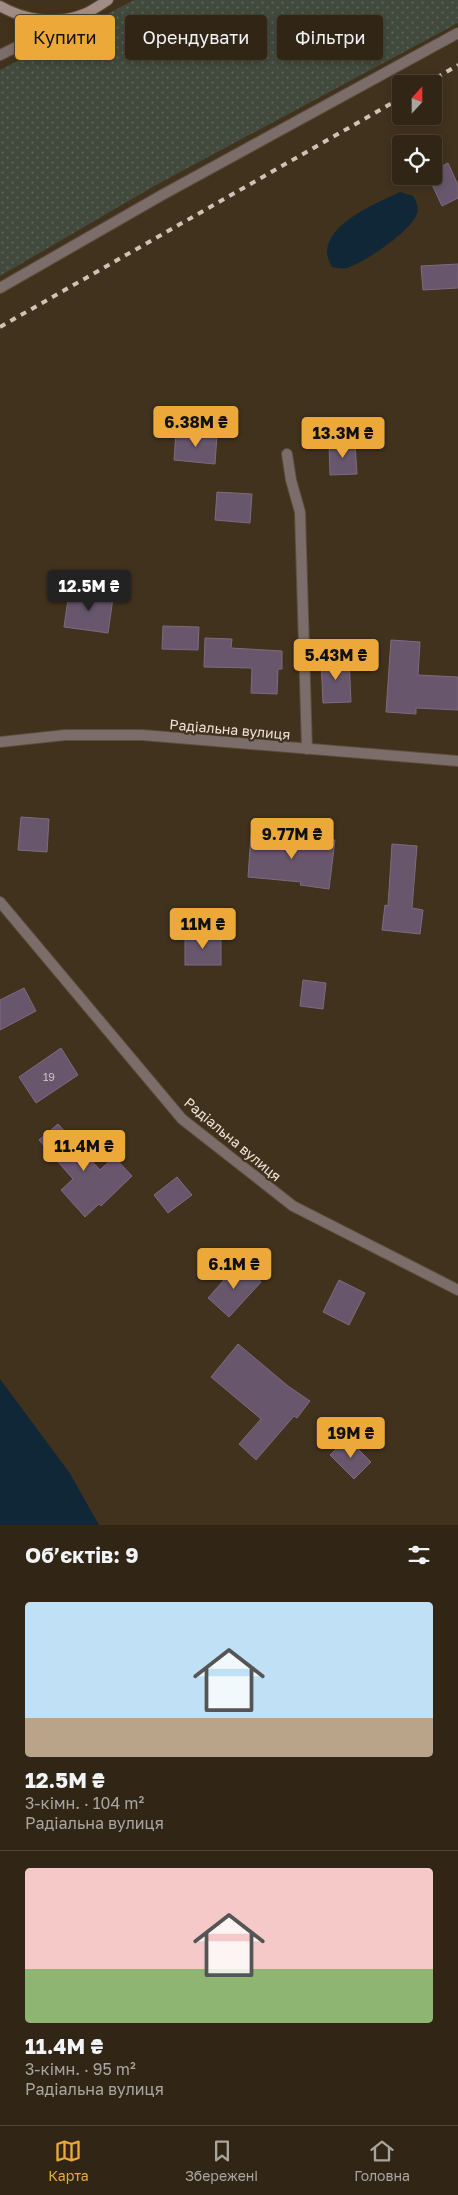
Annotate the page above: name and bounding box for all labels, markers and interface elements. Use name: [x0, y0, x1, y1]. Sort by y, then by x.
chip: Купити: [15, 15, 115, 60]
chip: Орендувати: [125, 15, 267, 60]
chip: Фільтри: [277, 15, 383, 60]
north arrow: [392, 75, 442, 125]
map controls: [392, 75, 442, 185]
button: locate: [392, 135, 442, 185]
pin: 6.38M ₴: [150, 406, 242, 448]
text: 6.38M ₴: [164, 412, 228, 432]
pin: 13.3M ₴: [297, 416, 389, 459]
text: 13.3M ₴: [313, 423, 373, 443]
pin: 12.5M ₴: [43, 570, 135, 612]
text: 12.5M ₴: [59, 576, 119, 596]
pin: 5.43M ₴: [290, 638, 382, 681]
text: 5.43M ₴: [305, 645, 367, 665]
street label: Радіальна вулиця: [169, 715, 291, 743]
pin: 9.77M ₴: [246, 818, 338, 860]
text: 9.77M ₴: [262, 824, 322, 844]
pin: 11M ₴: [168, 908, 238, 950]
text: 11M ₴: [181, 914, 225, 934]
house number: 19: [43, 1070, 55, 1083]
street label: Радіальна вулиця: [181, 1093, 285, 1185]
pin: 11.4M ₴: [38, 1130, 130, 1172]
text: 11.4M ₴: [54, 1136, 114, 1156]
pin: 6.1M ₴: [193, 1248, 275, 1290]
text: 6.1M ₴: [208, 1254, 260, 1274]
pin: 19M ₴: [316, 1416, 386, 1459]
text: 19M ₴: [328, 1423, 374, 1443]
icon: filters: [405, 1541, 433, 1569]
text: Об’єктів: 9: [25, 1542, 139, 1568]
icon: home: [184, 1635, 274, 1725]
text: 12.5M ₴: [25, 1767, 105, 1793]
text: 3-кімн. · 104 m²: [25, 1793, 144, 1813]
text: Радіальна вулиця: [25, 1813, 164, 1833]
icon: home: [184, 1900, 274, 1990]
text: 11.4M ₴: [25, 2033, 103, 2059]
text: 3-кімн. · 95 m²: [25, 2059, 136, 2079]
text: Радіальна вулиця: [25, 2079, 164, 2099]
tab: Карта: [48, 2137, 89, 2184]
tab: Збережені: [185, 2137, 258, 2184]
tab: Головна: [354, 2137, 410, 2184]

